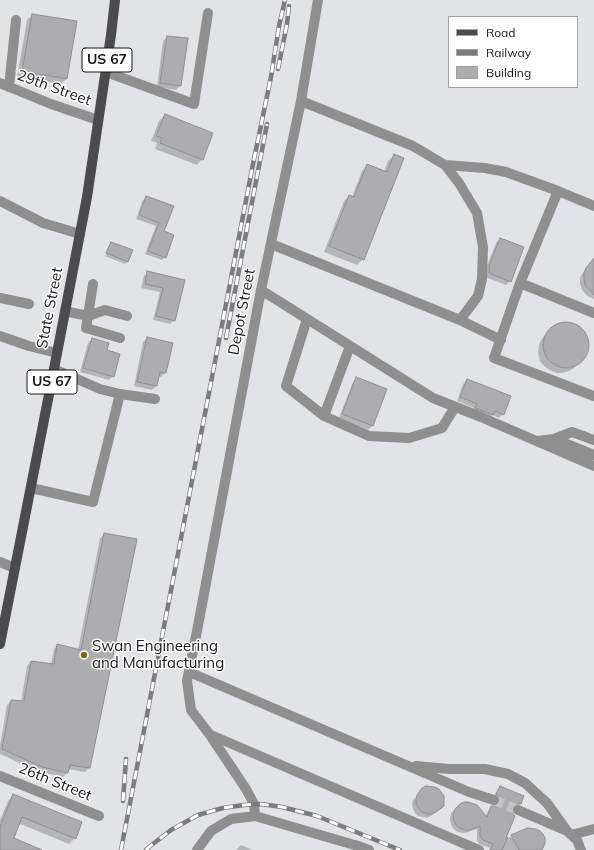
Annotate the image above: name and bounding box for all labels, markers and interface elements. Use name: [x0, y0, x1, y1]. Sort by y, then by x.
legend: [448, 16, 578, 88]
text: Road: [486, 25, 515, 40]
text: Railway: [486, 45, 531, 60]
road number: US 67: [82, 48, 132, 72]
text: Building: [486, 65, 531, 80]
street label: 29th Street: [15, 66, 93, 110]
street label: State Street: [33, 266, 67, 350]
street label: Depot Street: [225, 267, 259, 357]
road number: US 67: [27, 370, 77, 394]
place label: Swan Engineering and Manufacturing: [92, 637, 224, 672]
marker: Swan Engineering and Manufacturing: [79, 650, 89, 660]
street label: 26th Street: [16, 759, 94, 805]

